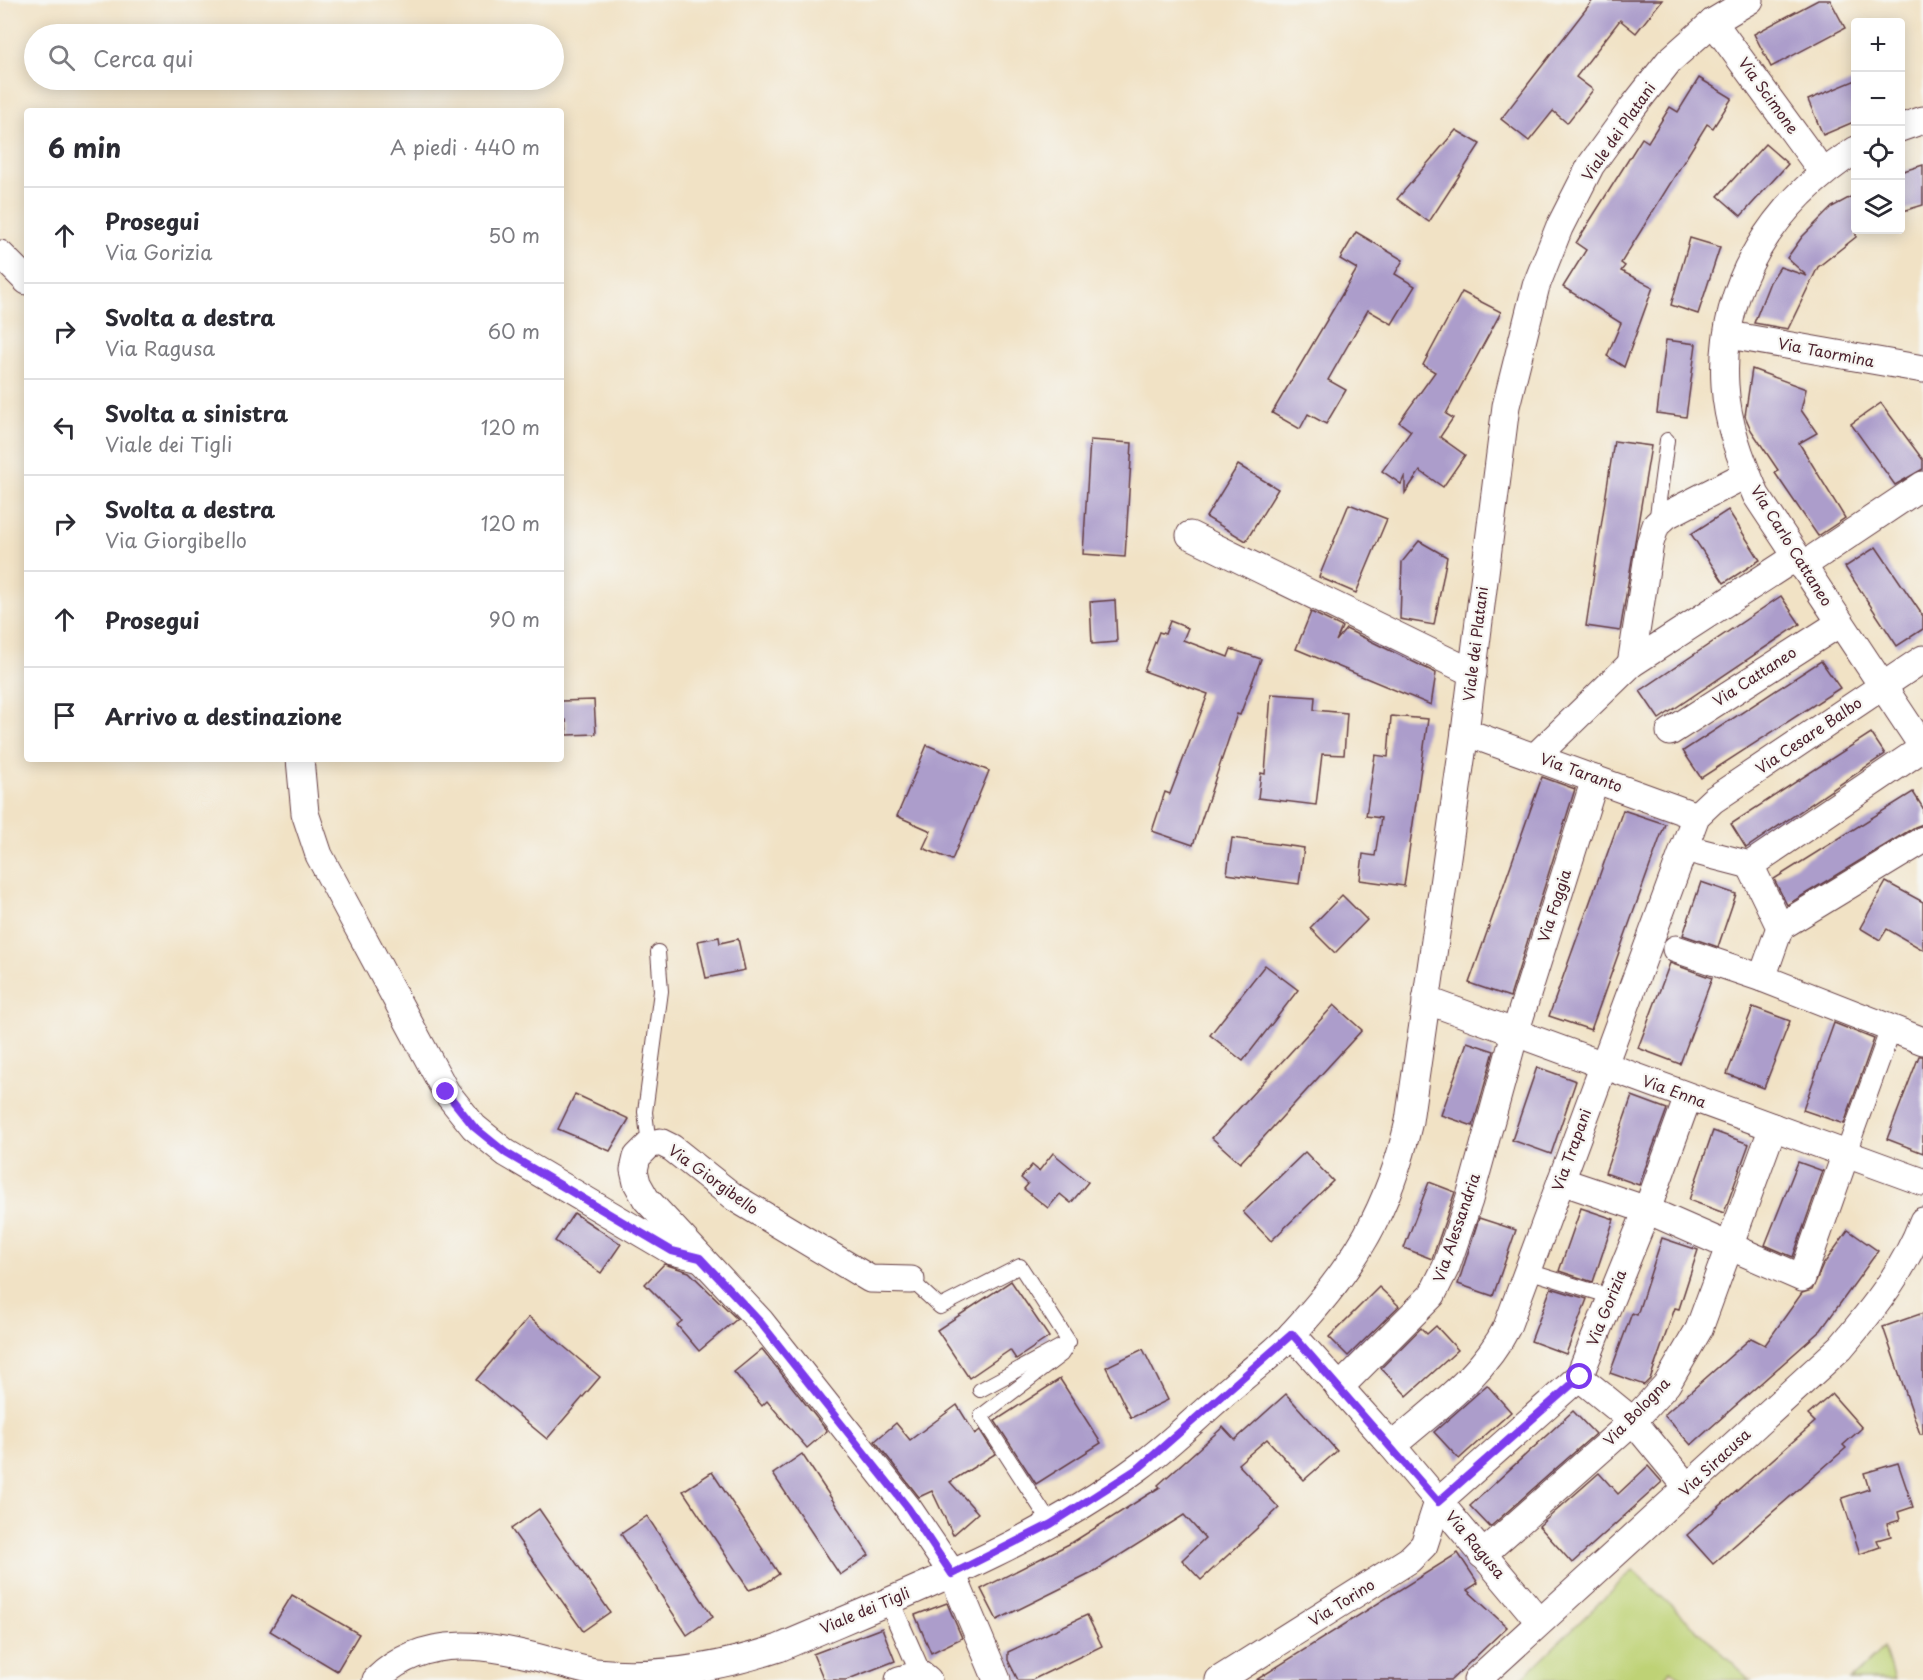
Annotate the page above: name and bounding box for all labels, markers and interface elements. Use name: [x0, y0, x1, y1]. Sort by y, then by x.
map controls: [1851, 18, 1905, 234]
button: +: [1851, 18, 1905, 72]
search box: [24, 24, 564, 90]
icon: search: [45, 41, 78, 74]
text: Cerca qui: [93, 41, 193, 74]
street label: Via Scimone: [1733, 52, 1805, 138]
button: −: [1851, 72, 1905, 126]
street label: Viale dei Platani: [1575, 77, 1660, 185]
button: locate: [1851, 126, 1905, 180]
text: 6 min: [48, 128, 121, 167]
text: A piedi · 440 m: [390, 132, 540, 162]
button: layers: [1851, 180, 1905, 234]
text: Prosegui: [105, 204, 199, 237]
icon: ahead: [48, 219, 81, 252]
text: 50 m: [488, 220, 540, 250]
text: Via Gorizia: [105, 237, 212, 267]
text: Svolta a destra: [105, 300, 275, 333]
icon: right: [48, 315, 81, 348]
text: 60 m: [488, 316, 540, 346]
street label: Via Taormina: [1776, 331, 1877, 372]
text: Via Ragusa: [105, 333, 215, 363]
text: Svolta a sinistra: [105, 396, 288, 429]
icon: left: [48, 411, 81, 444]
text: 120 m: [481, 412, 540, 442]
text: Viale dei Tigli: [105, 429, 232, 459]
street label: Via Carlo Cattaneo: [1746, 480, 1839, 610]
text: Svolta a destra: [105, 492, 275, 525]
icon: right: [48, 507, 81, 540]
text: 120 m: [481, 508, 540, 538]
text: Via Giorgibello: [105, 525, 247, 555]
street label: Viale dei Platani: [1456, 585, 1493, 703]
icon: ahead: [48, 603, 81, 636]
text: Prosegui: [105, 603, 199, 636]
text: 90 m: [489, 604, 540, 634]
street label: Via Cattaneo: [1708, 640, 1801, 711]
street label: Via Cesare Balbo: [1750, 691, 1866, 779]
icon: arrive: [48, 699, 81, 732]
text: Arrivo a destinazione: [105, 699, 342, 732]
street label: Via Taranto: [1537, 746, 1626, 797]
street label: Via Foggia: [1531, 865, 1576, 945]
street label: Via Enna: [1639, 1068, 1710, 1113]
route end: [432, 1078, 458, 1104]
street label: Via Trapani: [1545, 1105, 1596, 1194]
street label: Via Giorgibello: [664, 1138, 764, 1219]
street label: Via Alessandria: [1426, 1169, 1485, 1285]
street label: Via Gorizia: [1580, 1265, 1632, 1349]
route start: [1566, 1363, 1592, 1389]
street label: Via Bologna: [1597, 1371, 1675, 1450]
street label: Via Siracusa: [1673, 1422, 1756, 1501]
street label: Via Ragusa: [1441, 1505, 1512, 1583]
street label: Via Torino: [1304, 1572, 1379, 1631]
street label: Viale dei Tigli: [816, 1580, 913, 1639]

